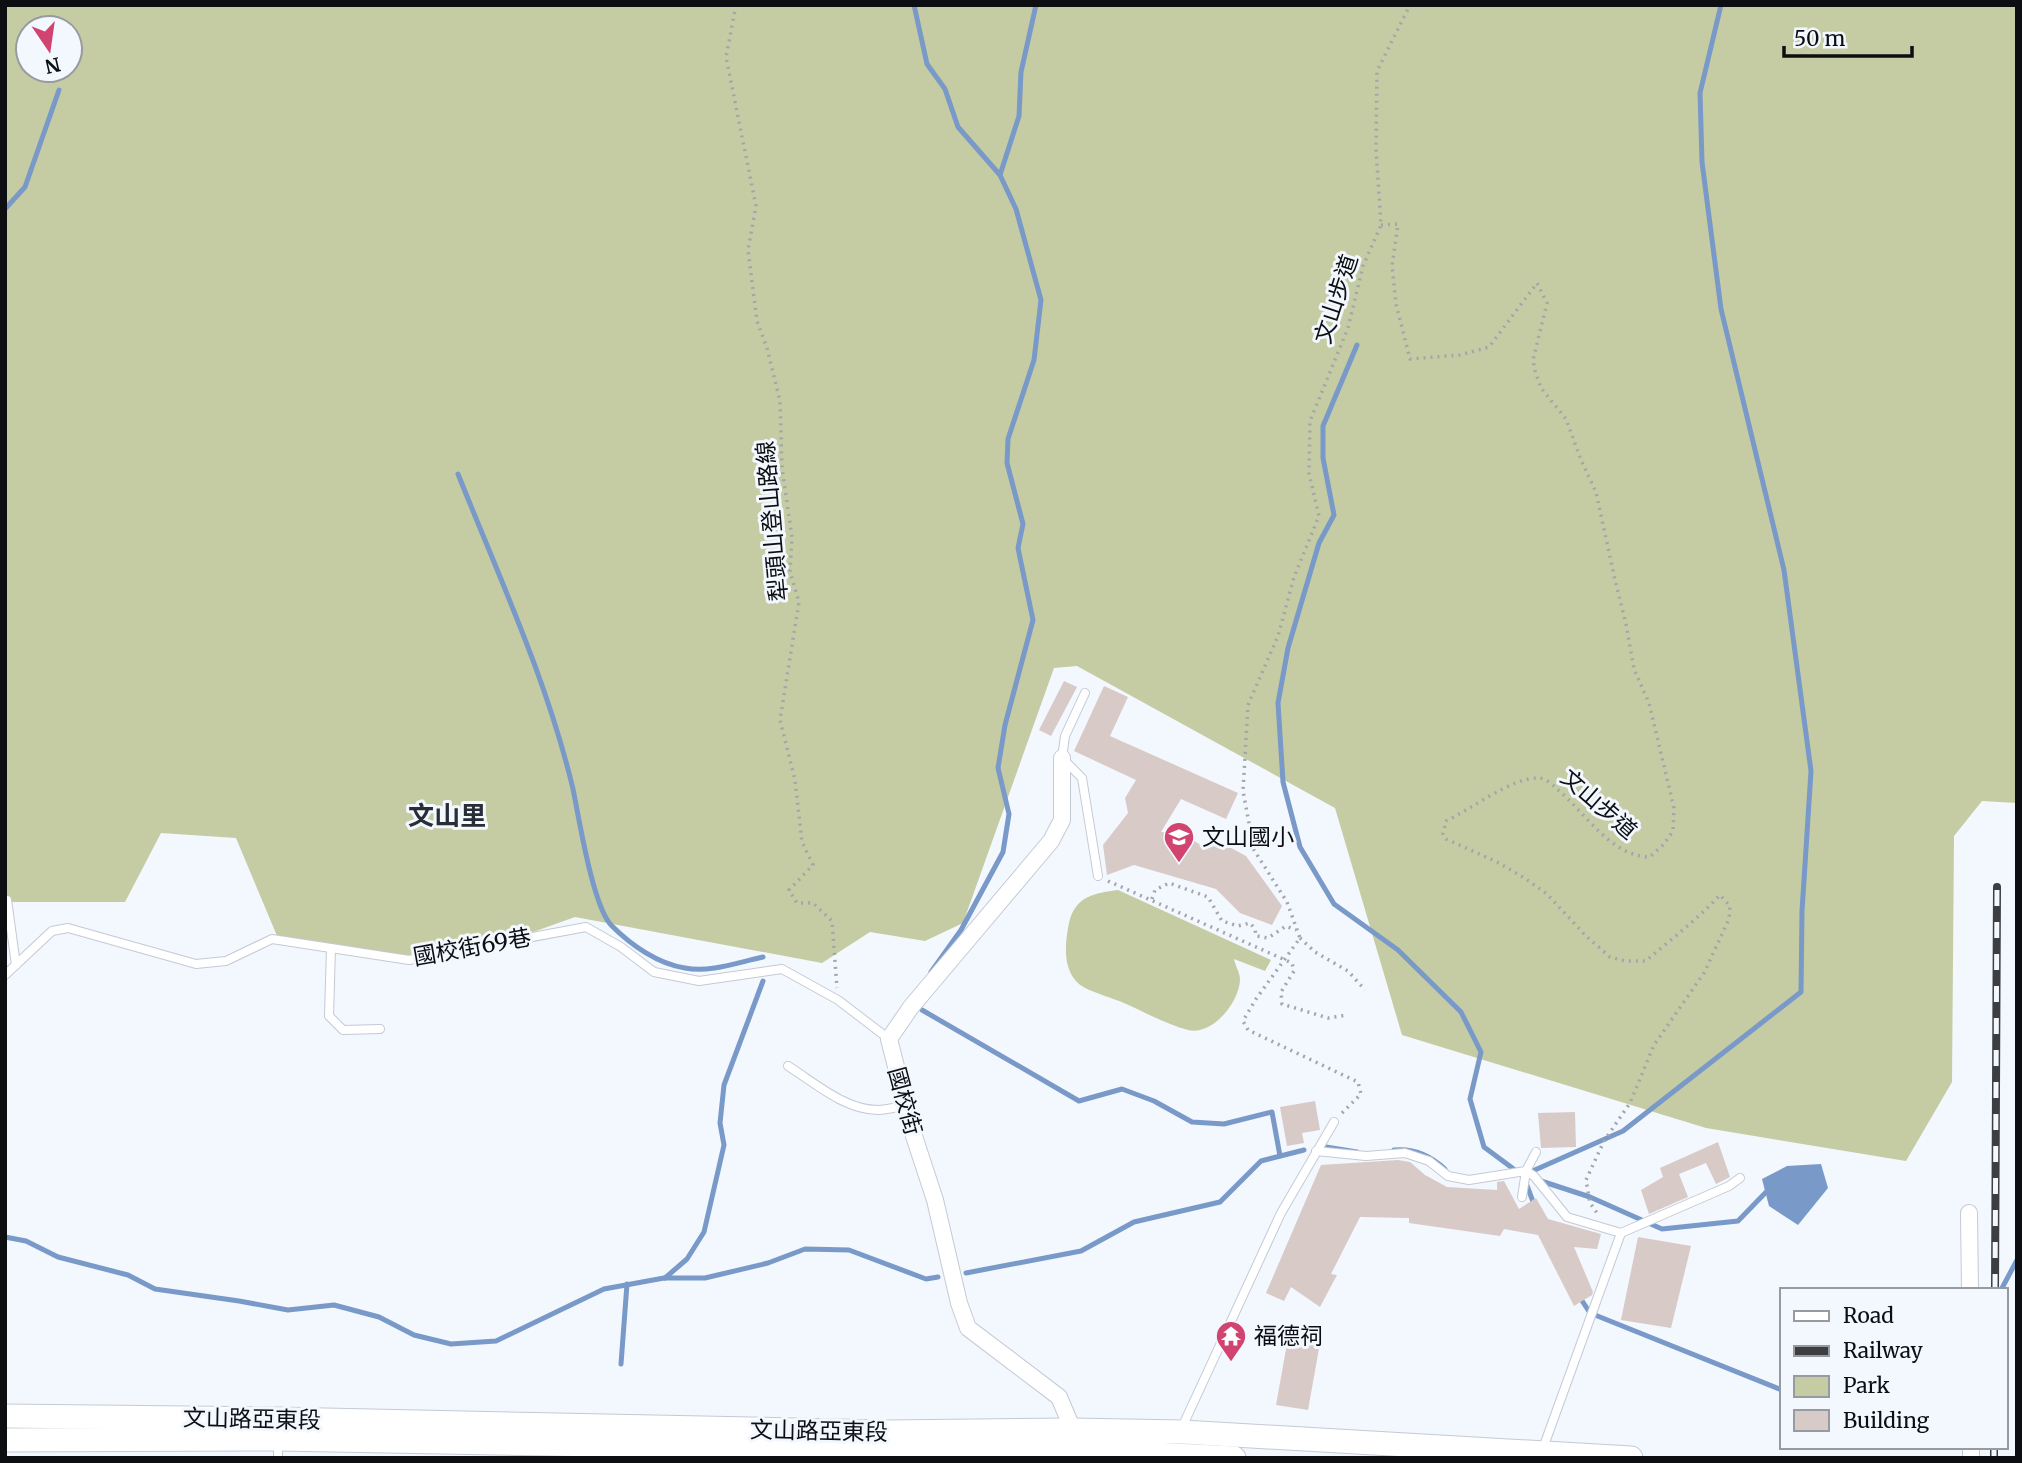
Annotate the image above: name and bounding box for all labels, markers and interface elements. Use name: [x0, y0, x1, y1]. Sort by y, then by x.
north arrow: [14, 14, 84, 84]
scale bar: [1784, 14, 1912, 58]
text: 50 m: [1794, 25, 1845, 52]
text: N: [43, 52, 63, 79]
street label: 文山步道: [1308, 251, 1364, 347]
street label: 犁頭山登山路線: [750, 440, 793, 603]
street label: 文山步道: [1555, 763, 1644, 845]
district label: 文山里: [408, 799, 486, 832]
school or university icon: 文山國小: [1162, 820, 1196, 864]
place label: 文山國小: [1202, 822, 1294, 851]
street label: 國校街69巷: [411, 922, 533, 971]
street label: 國校街: [883, 1064, 928, 1138]
legend: [1780, 1288, 2008, 1449]
text: Road: [1843, 1302, 1894, 1329]
temple icon: 福德祠: [1214, 1319, 1248, 1363]
place label: 福德祠: [1254, 1321, 1323, 1350]
text: Railway: [1843, 1337, 1924, 1364]
text: Park: [1843, 1372, 1890, 1399]
street label: 文山路亞東段: [183, 1403, 321, 1434]
text: Building: [1843, 1407, 1930, 1434]
street label: 文山路亞東段: [750, 1415, 888, 1446]

